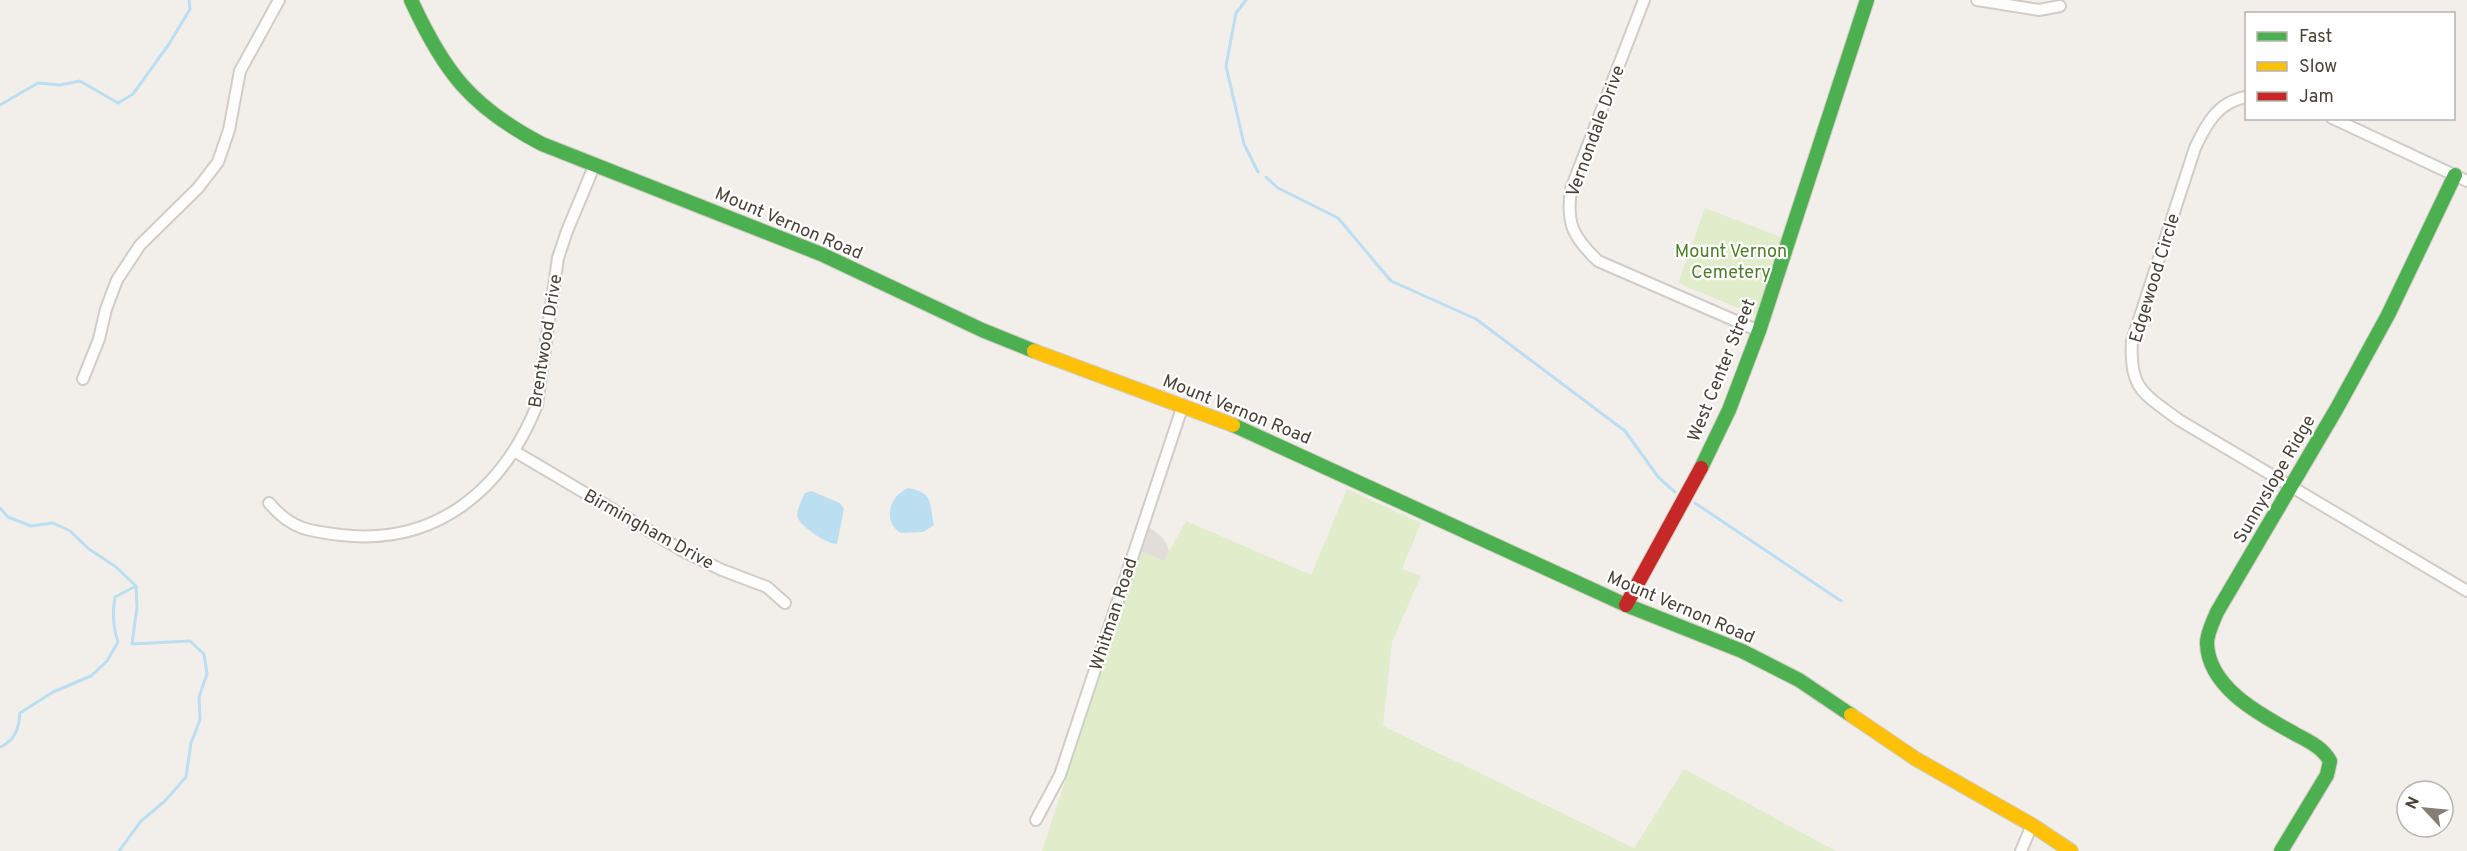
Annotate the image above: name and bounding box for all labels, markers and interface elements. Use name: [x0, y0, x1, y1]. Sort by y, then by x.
legend: [2245, 12, 2455, 120]
text: Fast: [2299, 26, 2332, 49]
text: Slow: [2299, 56, 2337, 79]
street label: Vernondale Drive: [1562, 63, 1631, 200]
text: Jam: [2299, 86, 2334, 109]
street label: Mount Vernon Road: [711, 183, 866, 266]
street label: Edgewood Circle: [2125, 211, 2186, 346]
park label: Mount Vernon Cemetery: [1675, 241, 1787, 285]
street label: Brentwood Drive: [525, 273, 568, 410]
street label: West Center Street: [1683, 296, 1762, 445]
street label: Mount Vernon Road: [1159, 370, 1314, 451]
street label: Sunnyslope Ridge: [2229, 411, 2321, 548]
street label: Birmingham Drive: [579, 485, 718, 576]
street label: Whitman Road: [1085, 555, 1143, 674]
street label: Mount Vernon Road: [1603, 567, 1758, 650]
north arrow: [2395, 779, 2455, 839]
text: N: [2402, 794, 2425, 813]

